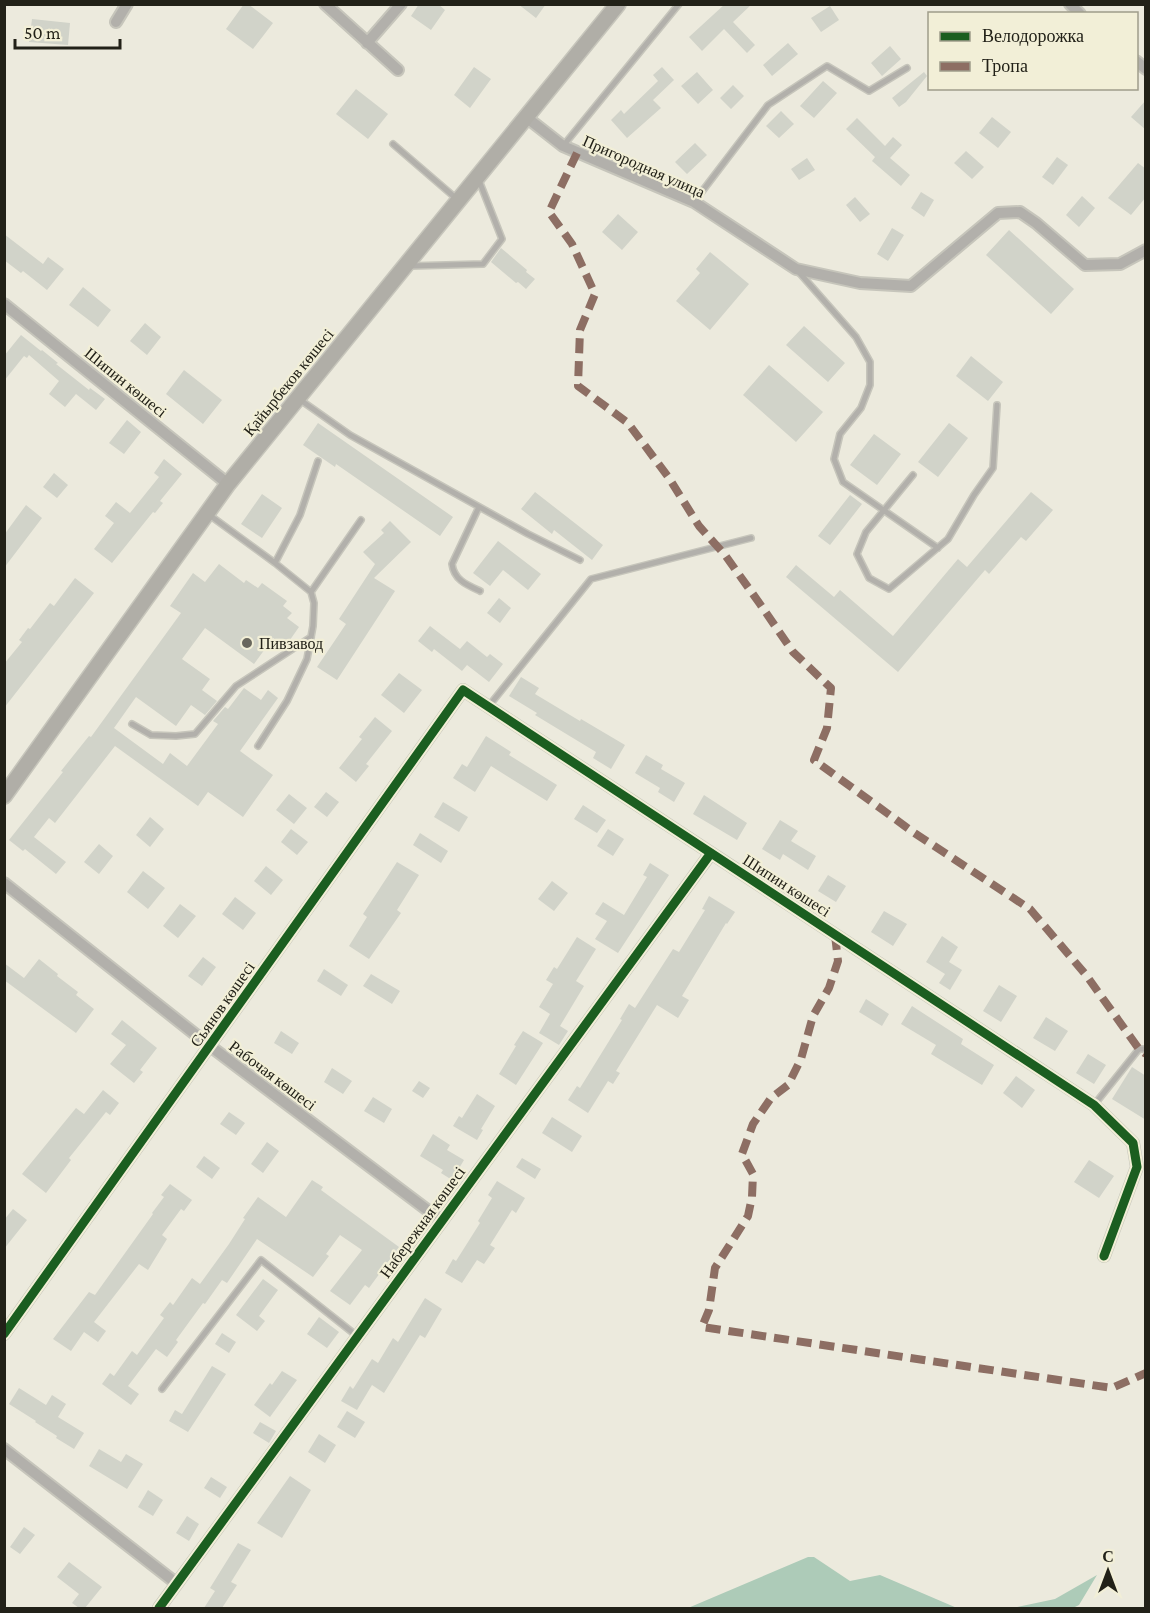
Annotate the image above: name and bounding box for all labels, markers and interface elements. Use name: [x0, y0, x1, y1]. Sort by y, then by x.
scale bar: [15, 12, 120, 50]
legend: [928, 12, 1138, 90]
text: 50 m: [24, 23, 61, 43]
text: Велодорожка: [982, 26, 1084, 46]
text: Тропа: [982, 56, 1028, 76]
street label: Пригородная улица: [580, 132, 707, 202]
street label: Қайырбеков көшесі: [240, 325, 338, 440]
street label: Шипин көшесі: [81, 344, 171, 421]
place label: Пивзавод: [259, 635, 323, 653]
marker: Пивзавод: [240, 636, 254, 650]
street label: Шипин көшесі: [740, 851, 834, 920]
street label: Сьянов көшесі: [187, 958, 258, 1050]
street label: Рабочая көшесі: [226, 1037, 320, 1114]
street label: Набережная көшесі: [376, 1163, 470, 1282]
north arrow: [1078, 1541, 1138, 1601]
text: С: [1102, 1548, 1114, 1565]

